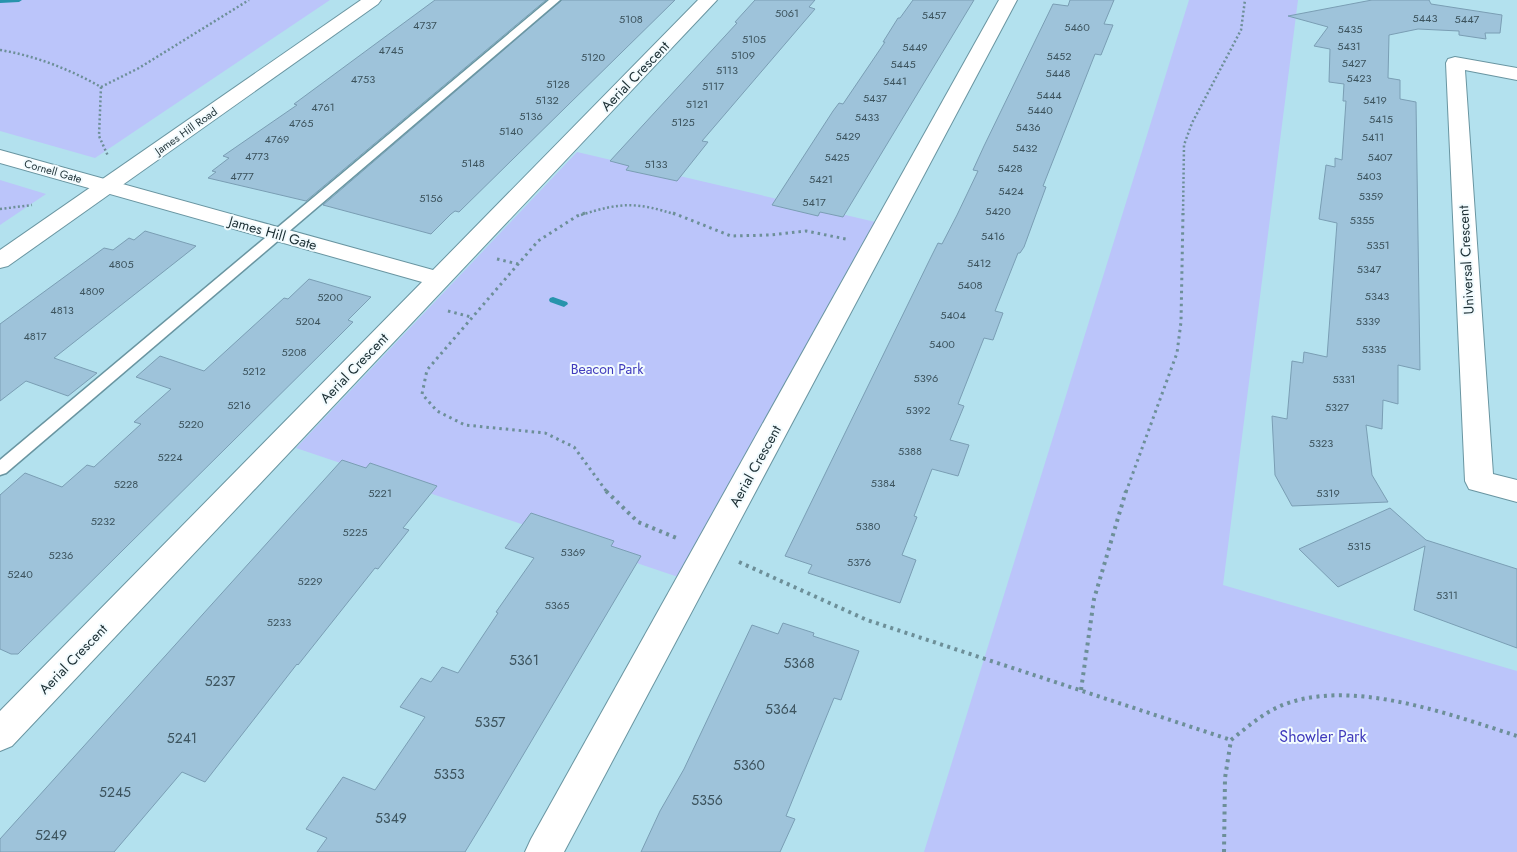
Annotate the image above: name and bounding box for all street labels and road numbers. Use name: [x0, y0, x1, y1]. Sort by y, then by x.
street label: Aerial Crescent: [596, 36, 674, 116]
street label: James Hill Road: [150, 104, 220, 160]
street label: Cornell Gate: [22, 155, 84, 187]
street label: Universal Crescent: [1453, 204, 1479, 315]
street label: James Hill Gate: [225, 210, 319, 255]
street label: Aerial Crescent: [315, 328, 393, 408]
street label: Aerial Crescent: [724, 421, 786, 511]
street label: Aerial Crescent: [34, 619, 112, 699]

